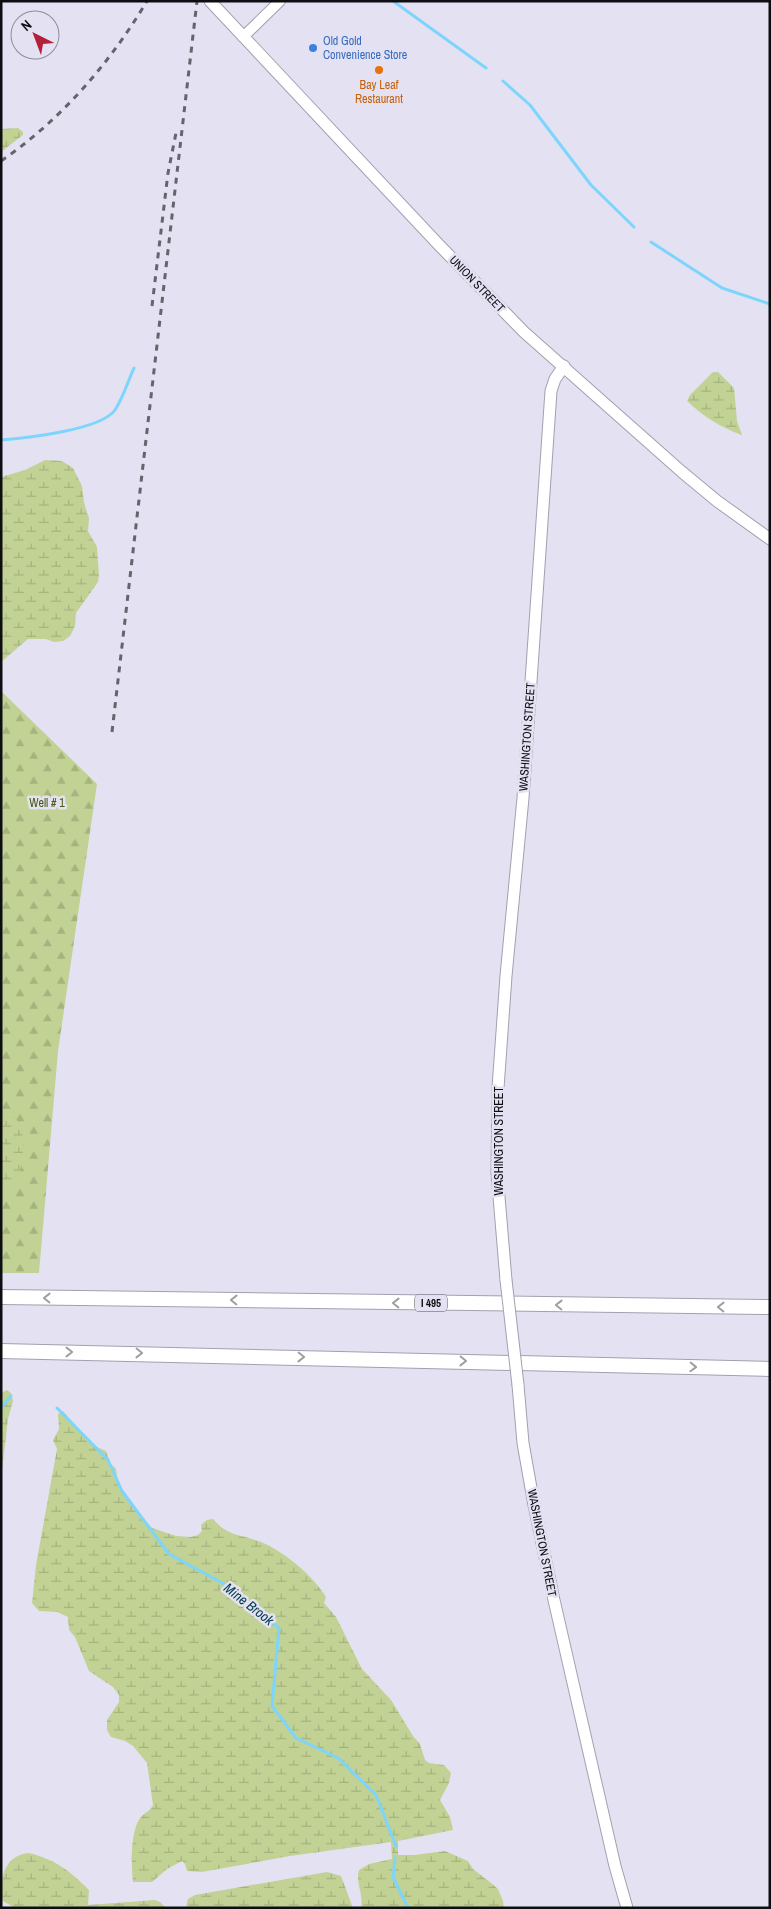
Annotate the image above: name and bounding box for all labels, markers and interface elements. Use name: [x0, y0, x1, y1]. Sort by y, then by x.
north arrow: [10, 10, 60, 60]
text: N: [17, 16, 35, 35]
place label: Old Gold Convenience Store: [323, 33, 407, 63]
marker: Old Gold Convenience Store: [307, 42, 319, 54]
marker: Bay Leaf Restaurant: [373, 64, 385, 76]
place label: Bay Leaf Restaurant: [355, 77, 403, 107]
street label: UNION STREET: [446, 252, 508, 316]
street label: WASHINGTON STREET: [515, 682, 539, 792]
park label: Well # 1: [29, 795, 65, 811]
street label: WASHINGTON STREET: [491, 1087, 507, 1195]
one-way arrow: [43, 1293, 50, 1303]
one-way arrow: [229, 1295, 237, 1305]
road number: I 495: [415, 1295, 447, 1312]
one-way arrow: [392, 1297, 400, 1308]
one-way arrow: [554, 1300, 562, 1310]
one-way arrow: [717, 1302, 724, 1312]
one-way arrow: [66, 1347, 74, 1357]
one-way arrow: [135, 1348, 143, 1358]
one-way arrow: [298, 1352, 305, 1362]
one-way arrow: [460, 1356, 468, 1366]
one-way arrow: [689, 1362, 697, 1372]
street label: WASHINGTON STREET: [524, 1488, 560, 1598]
water label: Mine Brook: [220, 1579, 279, 1630]

